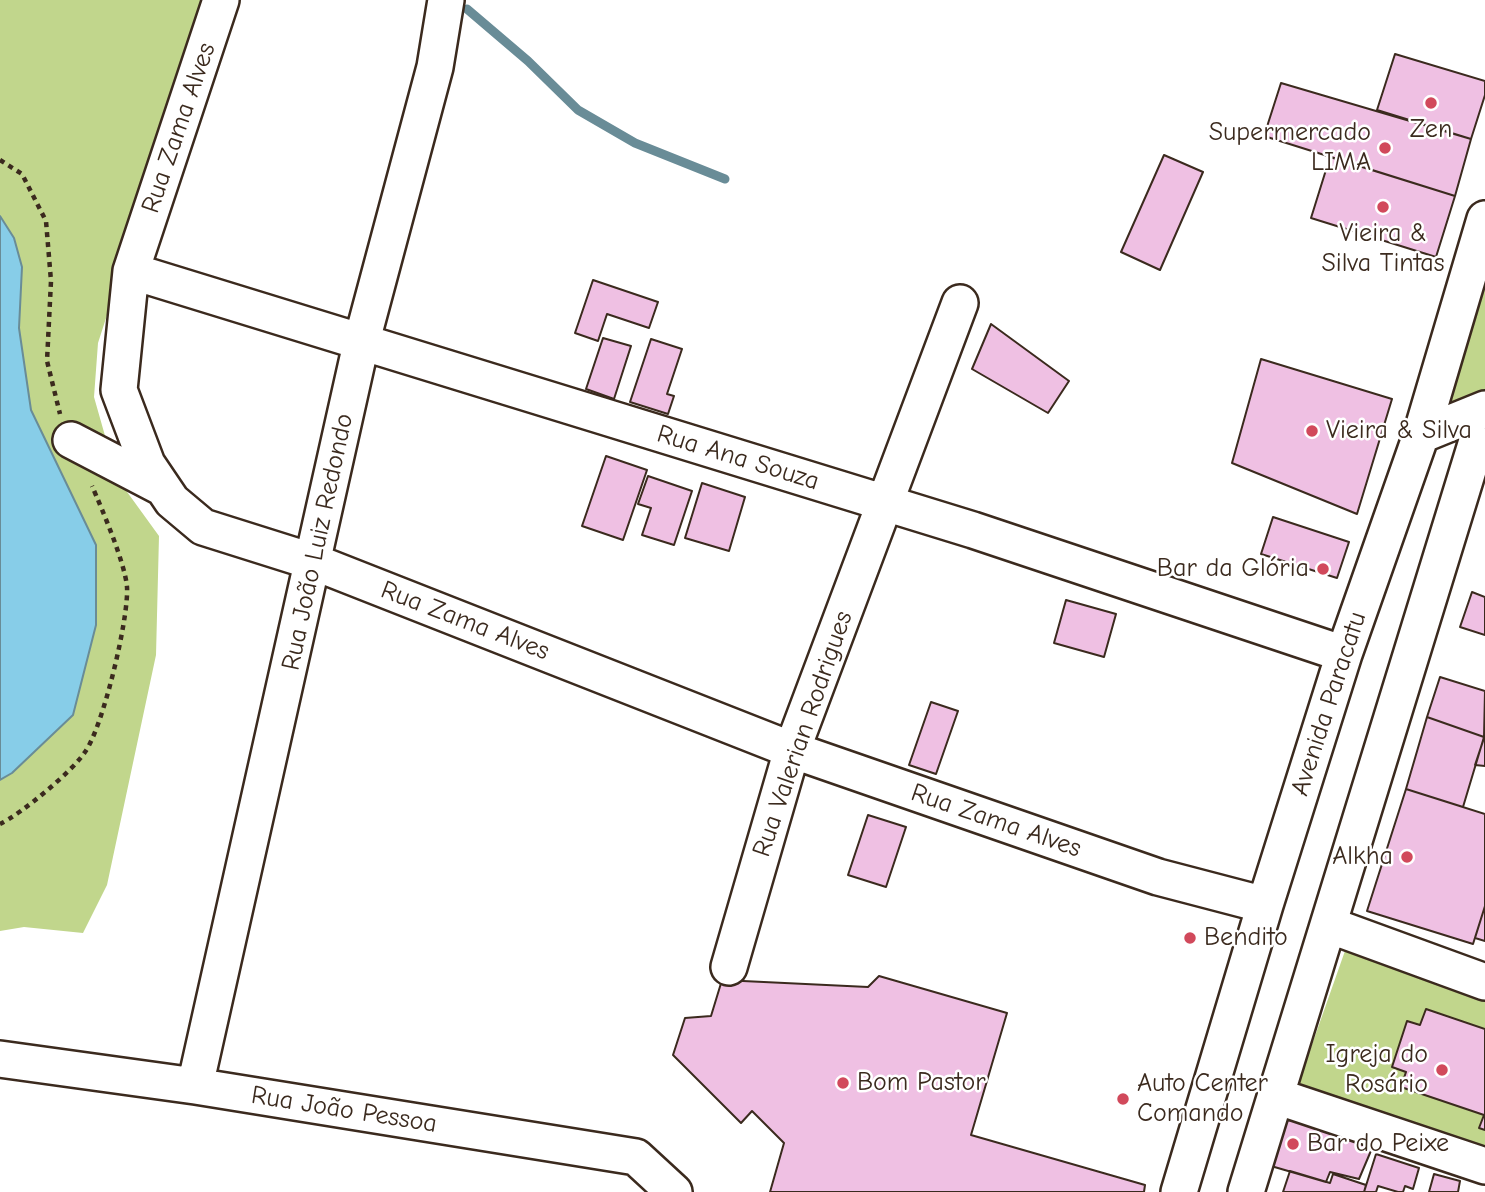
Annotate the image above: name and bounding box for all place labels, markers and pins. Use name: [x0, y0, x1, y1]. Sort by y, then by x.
marker: Zen: [1423, 95, 1439, 111]
place label: Zen: [1410, 114, 1452, 146]
place label: Supermercado LIMA: [1209, 117, 1371, 178]
marker: Supermercado LIMA: [1377, 140, 1393, 156]
marker: Vieira & Silva Tintas: [1375, 199, 1391, 215]
place label: Vieira & Silva Tintas: [1321, 218, 1445, 280]
place label: Vieira & Silva: [1326, 415, 1472, 447]
marker: Vieira & Silva: [1304, 423, 1320, 439]
place label: Bar da Glória: [1157, 553, 1309, 585]
marker: Bar da Glória: [1315, 561, 1331, 577]
place label: Alkha: [1332, 841, 1393, 873]
marker: Alkha: [1399, 849, 1415, 865]
place label: Bendito: [1204, 922, 1288, 954]
marker: Bendito: [1182, 930, 1198, 946]
place label: Igreja do Rosário: [1325, 1039, 1428, 1100]
marker: Igreja do Rosário: [1434, 1062, 1450, 1078]
place label: Bom Pastor: [857, 1067, 986, 1099]
place label: Auto Center Comando: [1137, 1068, 1268, 1130]
marker: Bom Pastor: [835, 1075, 851, 1091]
marker: Auto Center Comando: [1115, 1091, 1131, 1107]
place label: Bar do Peixe: [1307, 1128, 1449, 1160]
marker: Bar do Peixe: [1285, 1136, 1301, 1152]

